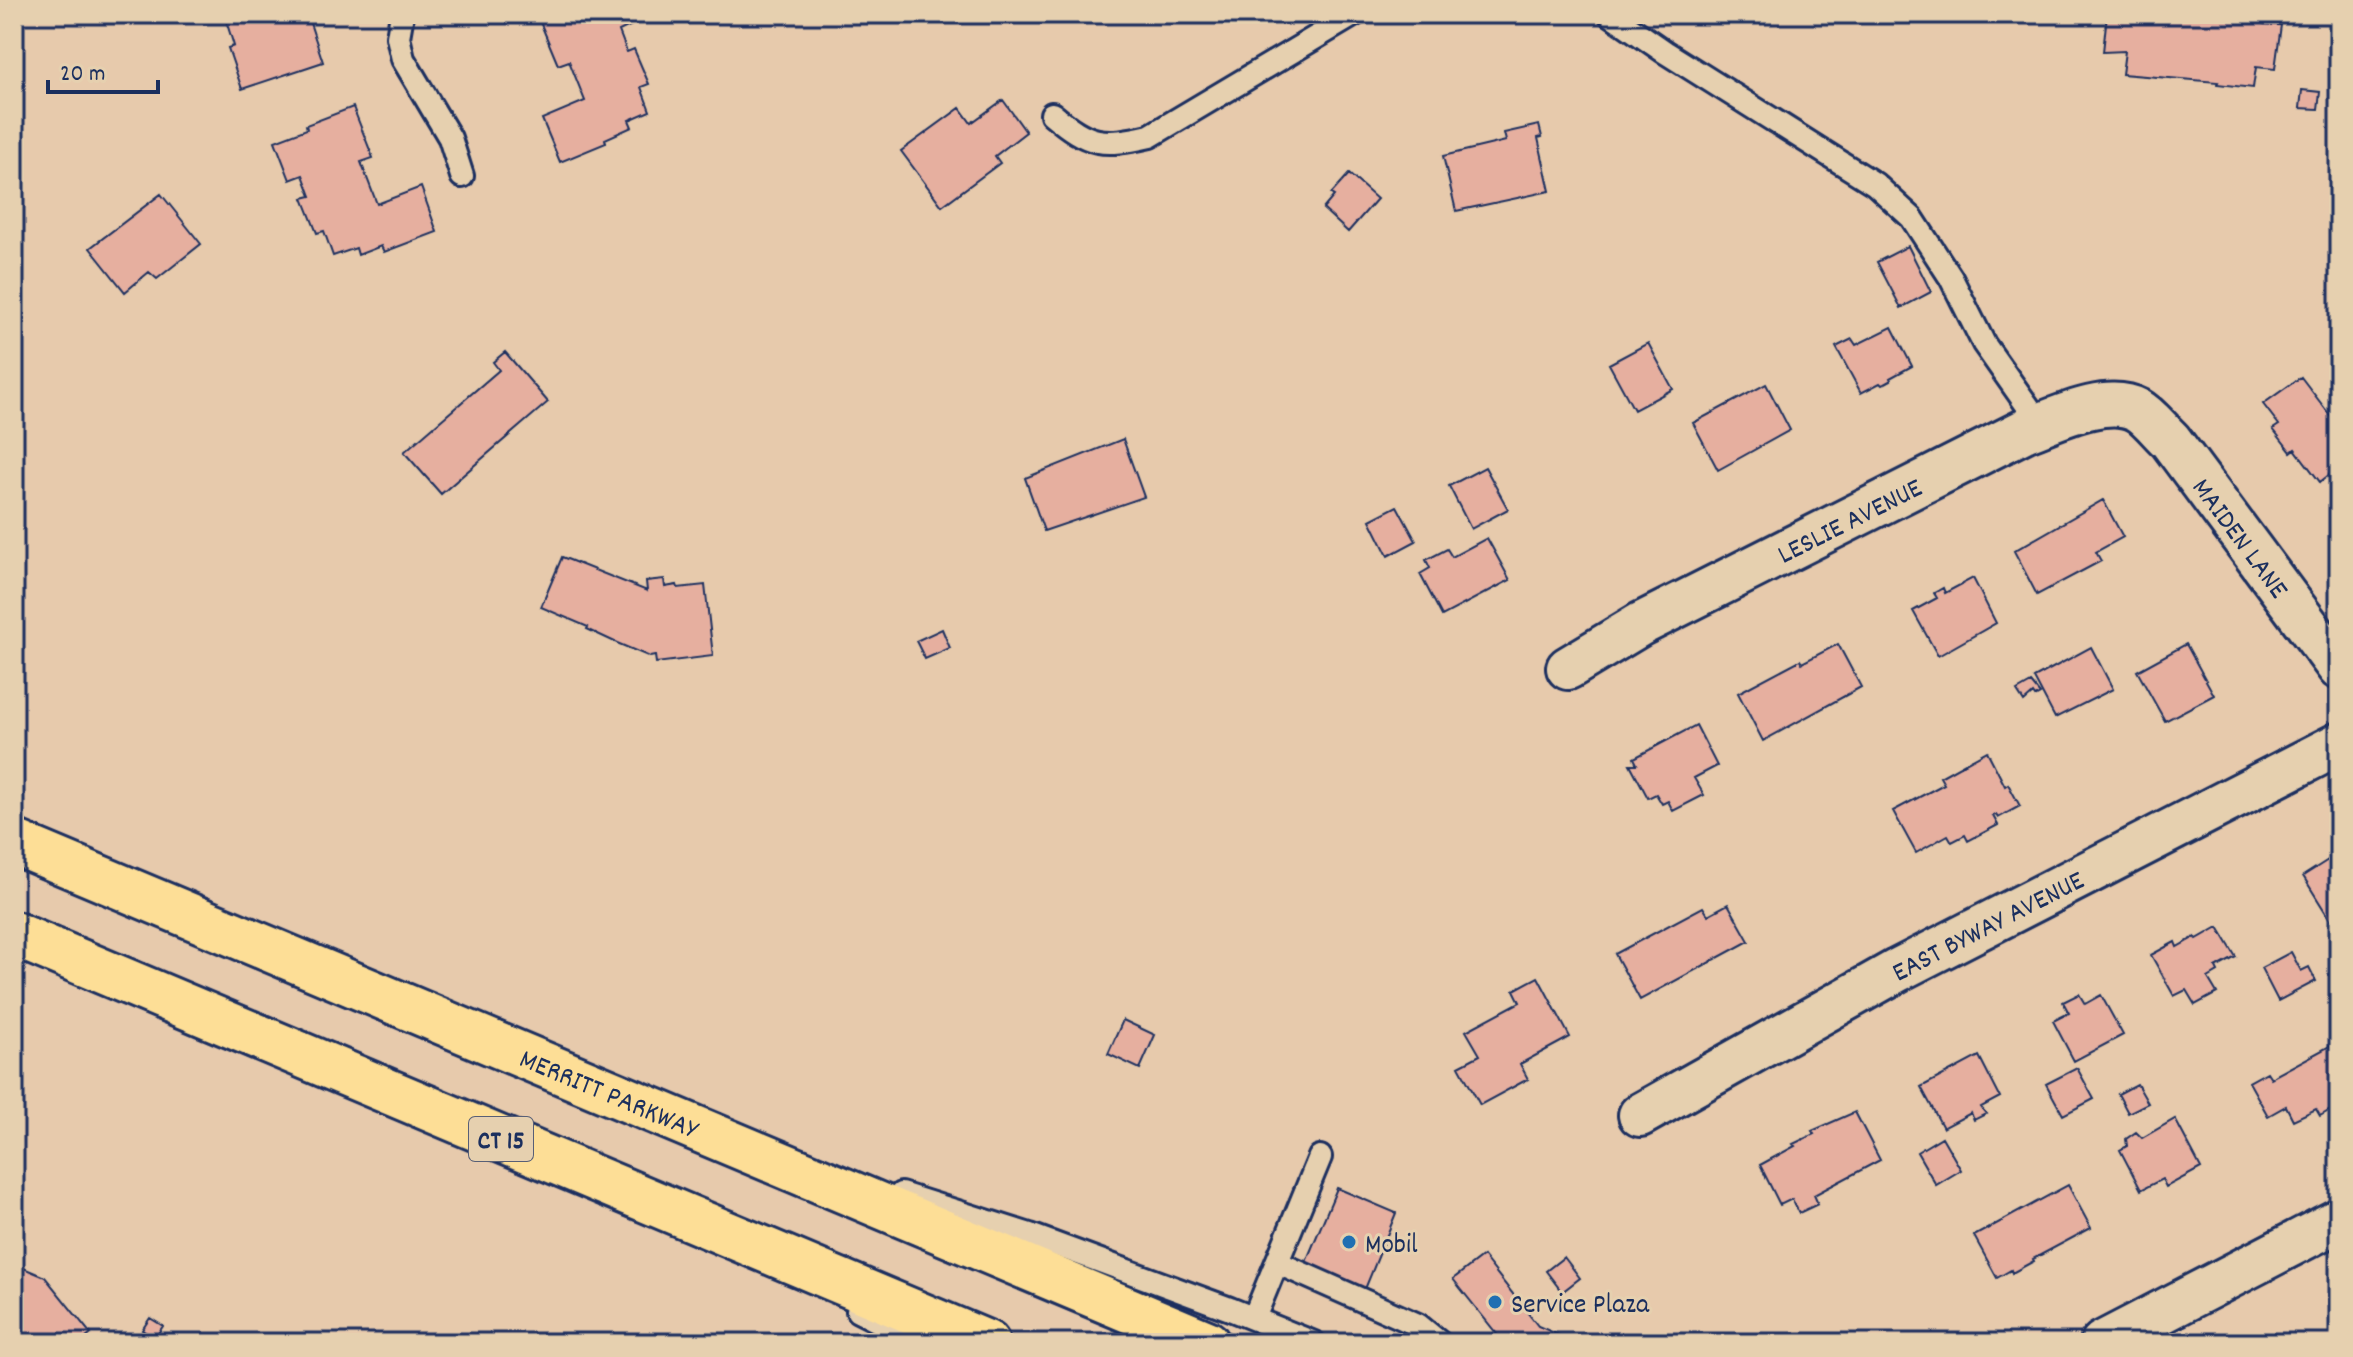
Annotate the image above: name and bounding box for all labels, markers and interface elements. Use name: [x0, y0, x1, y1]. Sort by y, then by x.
scale bar: [48, 44, 158, 94]
text: 20 m: [60, 58, 106, 92]
street label: LESLIE AVENUE: [1772, 470, 1931, 577]
street label: MAIDEN LANE: [2180, 471, 2296, 609]
street label: EAST BYWAY AVENUE: [1886, 863, 2093, 995]
street label: MERRITT PARKWAY: [512, 1041, 704, 1152]
road number: CT 15: [469, 1117, 533, 1161]
place label: Mobil: [1365, 1227, 1418, 1267]
marker: Mobil: [1340, 1233, 1358, 1251]
place label: Service Plaza: [1511, 1287, 1650, 1327]
marker: Service Plaza: [1486, 1293, 1504, 1311]

